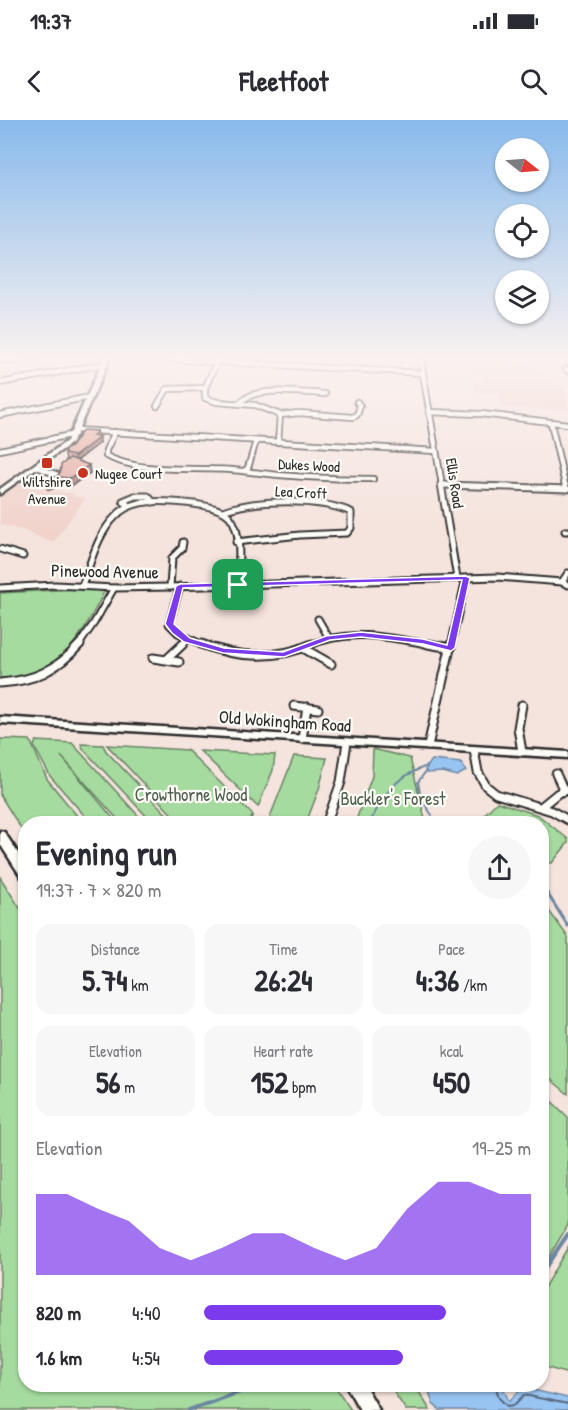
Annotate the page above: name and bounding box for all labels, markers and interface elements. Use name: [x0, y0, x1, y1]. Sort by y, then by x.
text: 19:37: [30, 6, 72, 36]
text: Fleetfoot: [240, 63, 328, 99]
icon: back: [18, 65, 51, 98]
icon: search: [517, 65, 550, 98]
north arrow: [495, 138, 549, 192]
map controls: [495, 138, 549, 324]
button: locate: [495, 204, 549, 258]
button: layers: [495, 270, 549, 324]
street label: Dukes Wood: [278, 453, 341, 477]
marker: Wiltshire Avenue: [40, 456, 54, 470]
street label: Ellis Road: [441, 457, 469, 510]
place label: Nugee Court: [95, 463, 163, 484]
marker: Nugee Court: [76, 466, 90, 480]
place label: Wiltshire Avenue: [23, 471, 71, 509]
street label: Lea Croft: [275, 480, 328, 504]
street label: Pinewood Avenue: [51, 558, 159, 584]
pin: [212, 559, 263, 610]
icon: arrive: [221, 568, 254, 601]
street label: Old Wokingham Road: [218, 704, 352, 738]
park label: Crowthorne Wood: [135, 782, 247, 807]
park label: Buckler's Forest: [341, 786, 446, 811]
text: Evening run: [36, 831, 177, 875]
button: share: [468, 836, 531, 899]
text: 19:37 · 7 × 820 m: [36, 876, 161, 903]
text: Distance: [91, 938, 140, 960]
text: Time: [269, 938, 298, 960]
text: Pace: [438, 938, 465, 960]
text: 5.74: [82, 960, 128, 1000]
text: 26:24: [254, 960, 313, 1000]
text: 4:36: [416, 960, 459, 1000]
text: km: [128, 974, 149, 996]
text: /km: [459, 974, 487, 996]
text: Elevation: [89, 1040, 142, 1062]
text: Heart rate: [254, 1040, 313, 1062]
text: kcal: [440, 1040, 463, 1062]
text: 56: [96, 1062, 121, 1102]
text: 152: [251, 1062, 288, 1102]
text: 450: [433, 1062, 470, 1102]
text: m: [121, 1076, 135, 1098]
text: bpm: [288, 1076, 316, 1098]
text: Elevation: [36, 1134, 102, 1161]
text: 19–25 m: [472, 1134, 531, 1161]
text: 820 m: [36, 1299, 81, 1326]
text: 4:40: [132, 1299, 161, 1326]
text: 1.6 km: [36, 1344, 82, 1371]
text: 4:54: [132, 1344, 160, 1371]

